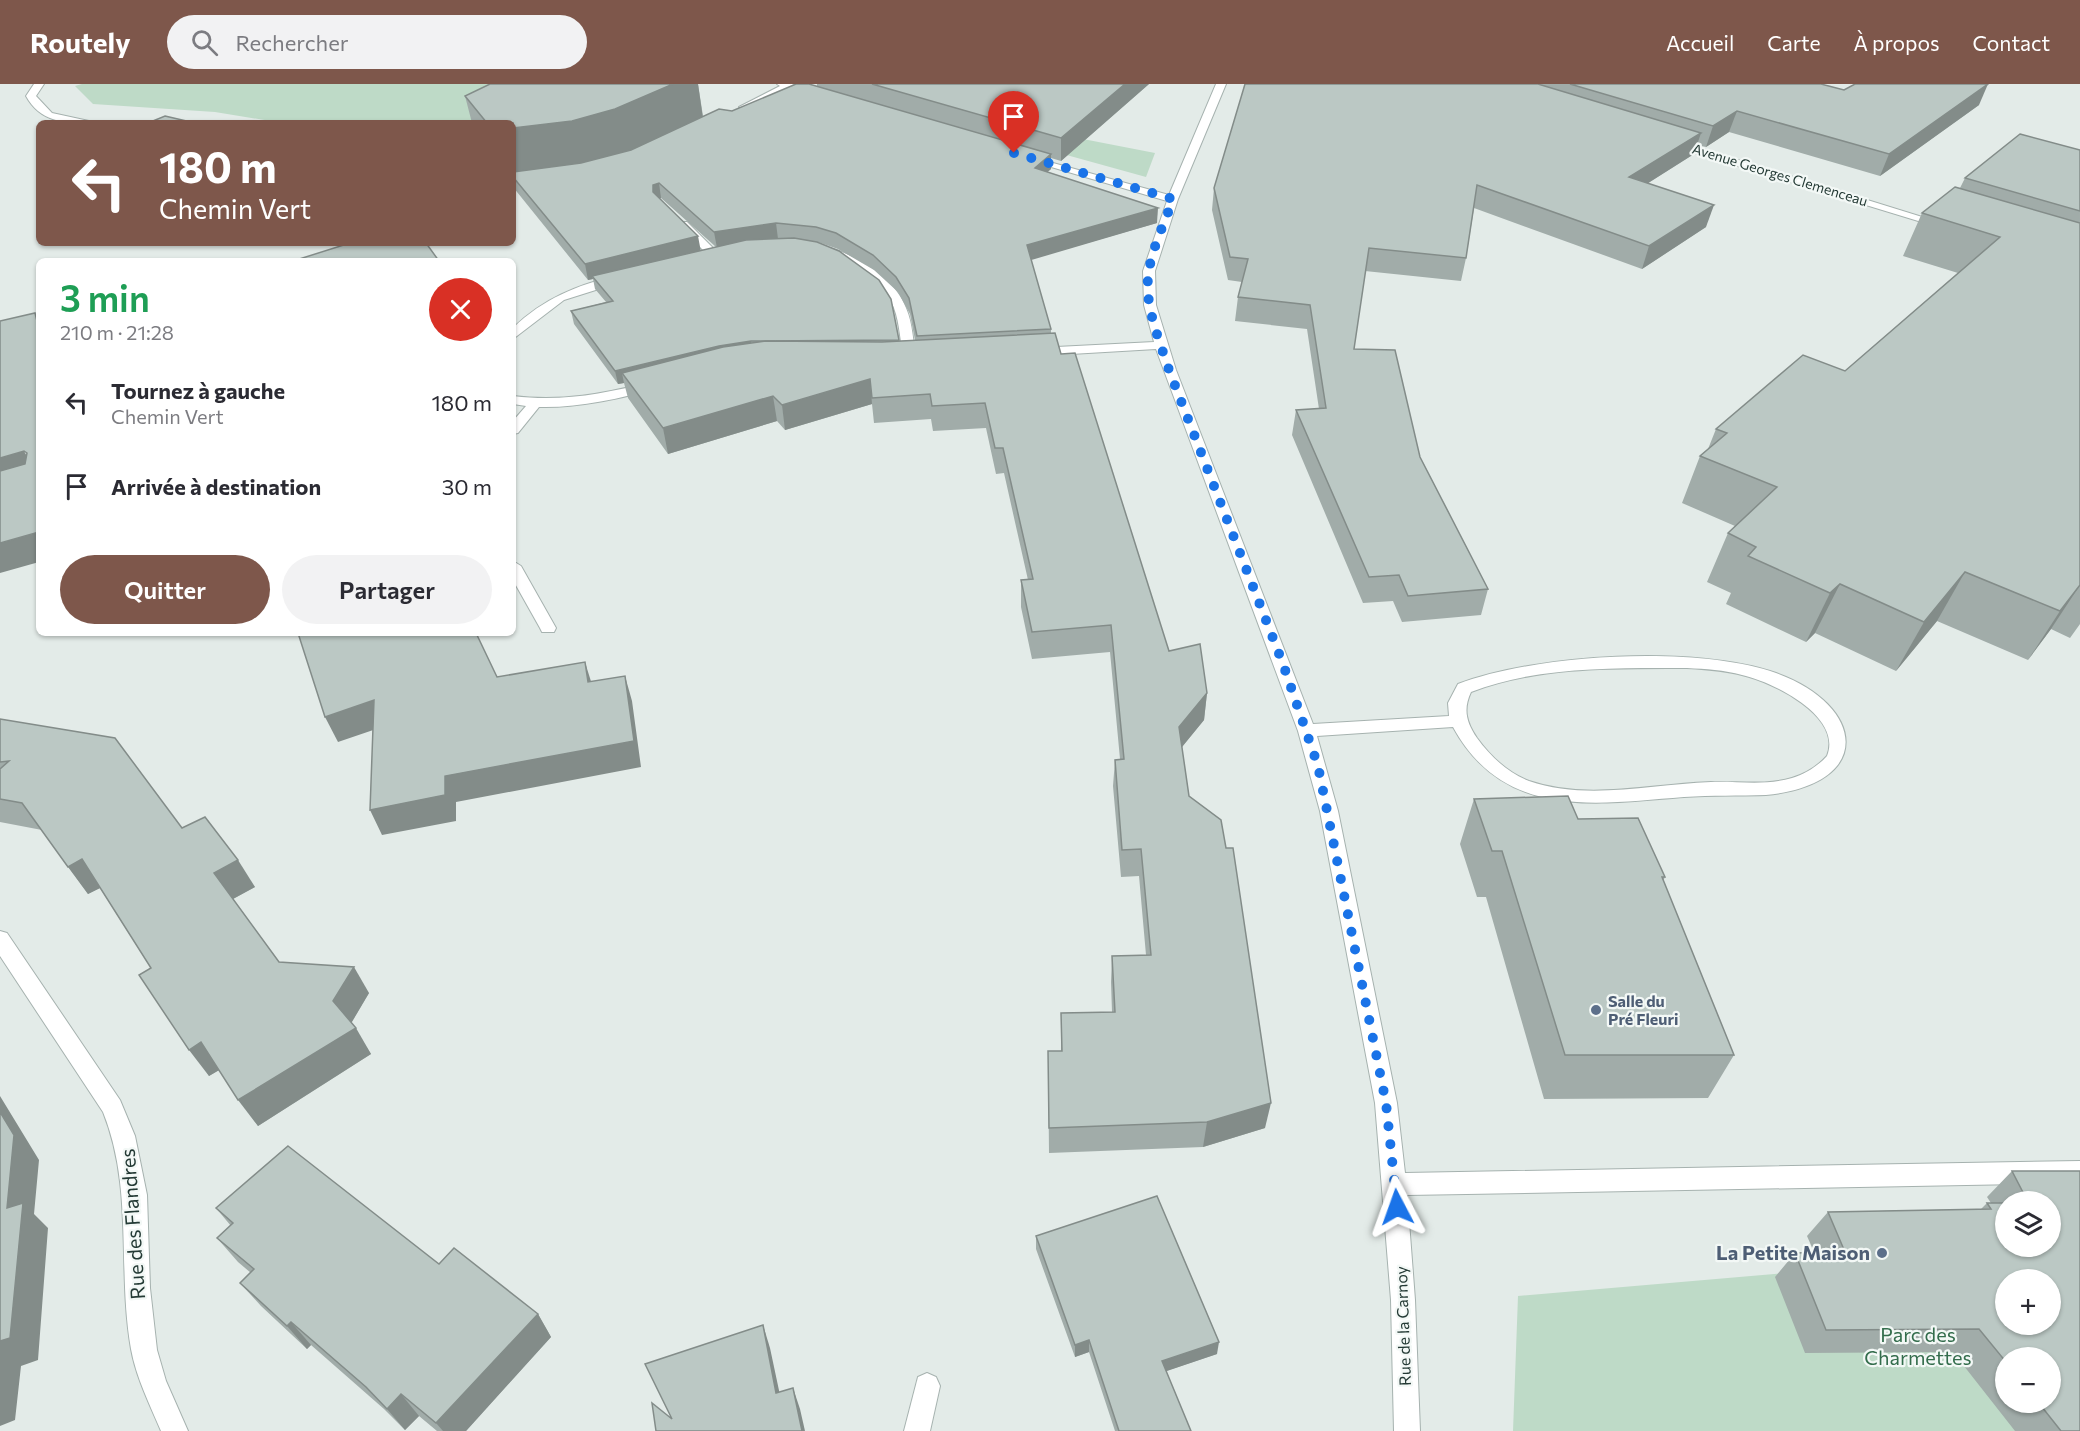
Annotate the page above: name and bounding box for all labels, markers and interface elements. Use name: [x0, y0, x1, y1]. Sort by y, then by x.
search box: [167, 15, 587, 69]
text: Routely: [30, 25, 131, 59]
icon: search: [188, 26, 221, 59]
text: Rechercher: [236, 29, 349, 56]
text: Accueil: [1666, 30, 1734, 55]
text: Carte: [1767, 30, 1821, 55]
text: À propos: [1854, 30, 1939, 55]
text: Contact: [1972, 30, 2050, 55]
pin: [988, 91, 1039, 153]
icon: arrive: [997, 100, 1030, 133]
text: 180 m: [159, 140, 277, 192]
street label: Avenue Georges Clemenceau: [1690, 140, 1870, 209]
icon: left: [60, 144, 138, 222]
text: Chemin Vert: [159, 192, 311, 225]
text: 3 min: [60, 275, 150, 319]
button: close: [429, 278, 492, 341]
text: 210 m · 21:28: [60, 320, 174, 344]
text: Tournez à gauche: [111, 377, 285, 404]
icon: left: [60, 386, 93, 419]
text: 180 m: [431, 389, 492, 416]
text: Chemin Vert: [111, 404, 224, 428]
icon: arrive: [60, 470, 93, 503]
text: Arrivée à destination: [111, 473, 321, 500]
text: 30 m: [442, 473, 492, 500]
button: Quitter: [60, 555, 270, 624]
button: Partager: [282, 555, 492, 624]
place label: Salle du Pré Fleuri: [1608, 991, 1678, 1028]
marker: Salle du Pré Fleuri: [1589, 1003, 1603, 1017]
street label: Rue des Flandres: [115, 1148, 149, 1300]
position arrow: [1365, 1175, 1429, 1239]
map controls: [1995, 1191, 2061, 1413]
button: layers: [1995, 1191, 2061, 1257]
place label: La Petite Maison: [1716, 1240, 1870, 1264]
marker: La Petite Maison: [1875, 1246, 1889, 1260]
street label: Rue de la Carnoy: [1391, 1266, 1414, 1386]
button: +: [1995, 1269, 2061, 1335]
park label: Parc des Charmettes: [1864, 1322, 1972, 1369]
button: −: [1995, 1347, 2061, 1413]

